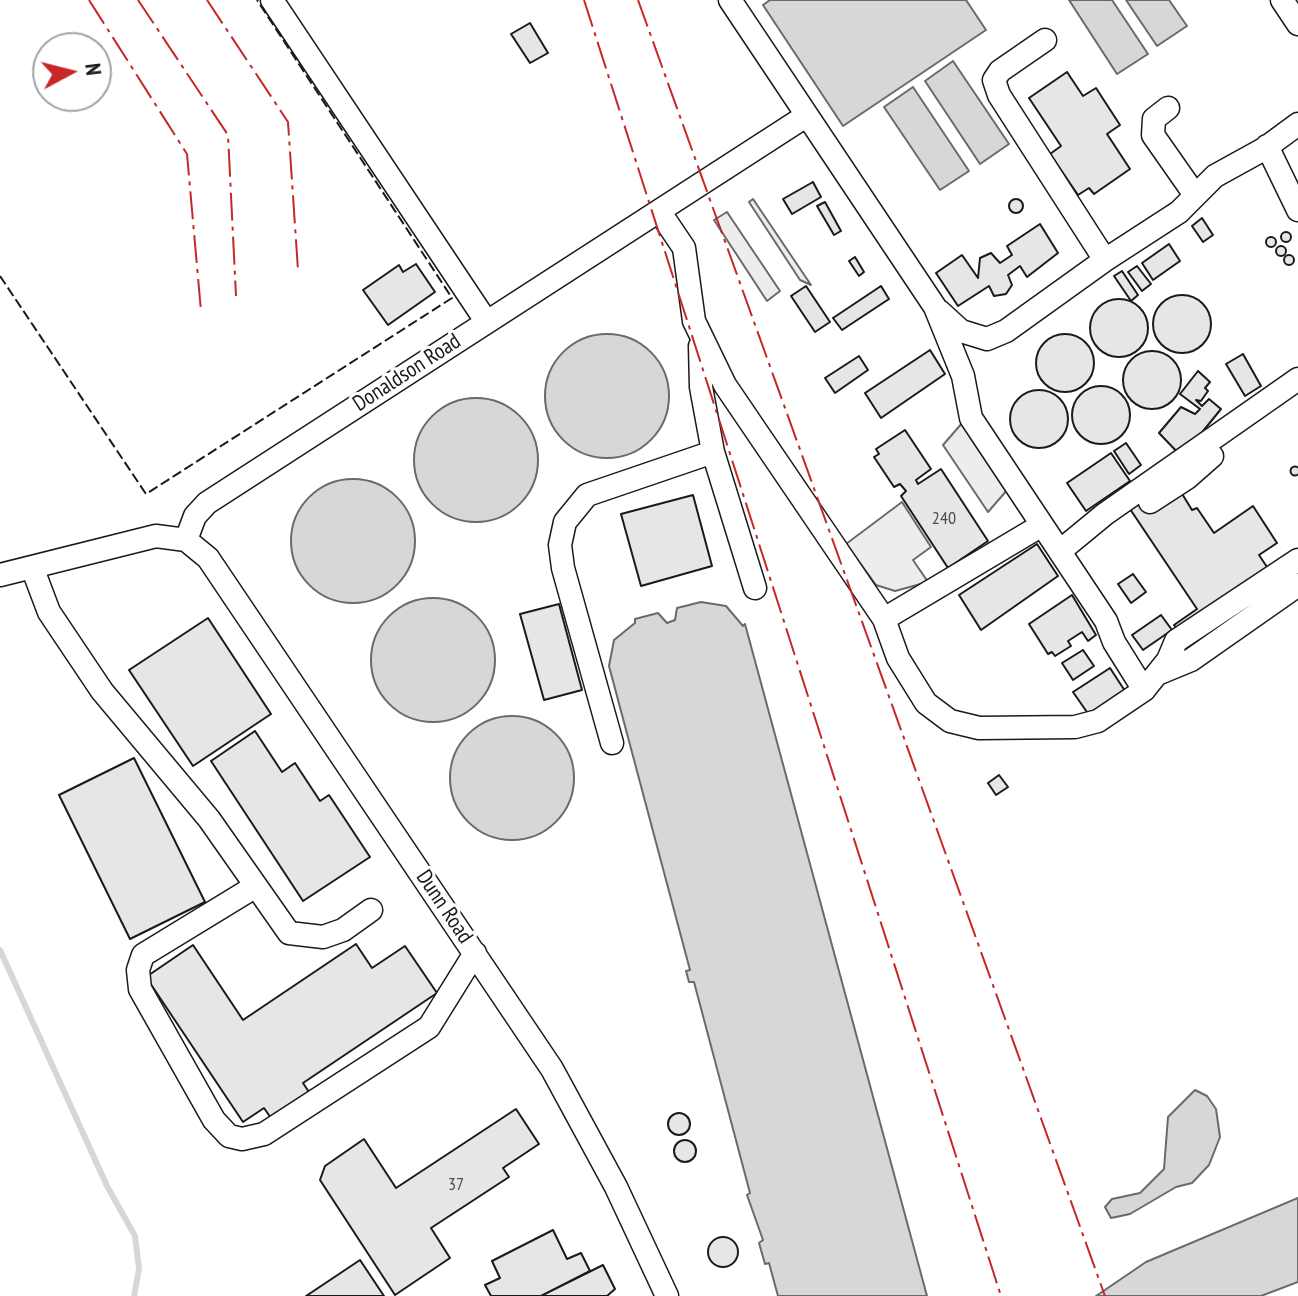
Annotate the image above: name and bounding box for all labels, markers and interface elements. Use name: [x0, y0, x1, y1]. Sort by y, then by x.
north arrow: [32, 32, 112, 112]
text: N: [79, 62, 108, 77]
street label: Donaldson Road: [348, 328, 466, 418]
house number: 240: [932, 508, 956, 530]
street label: Dunn Road: [410, 865, 478, 949]
house number: 37: [448, 1174, 464, 1196]

